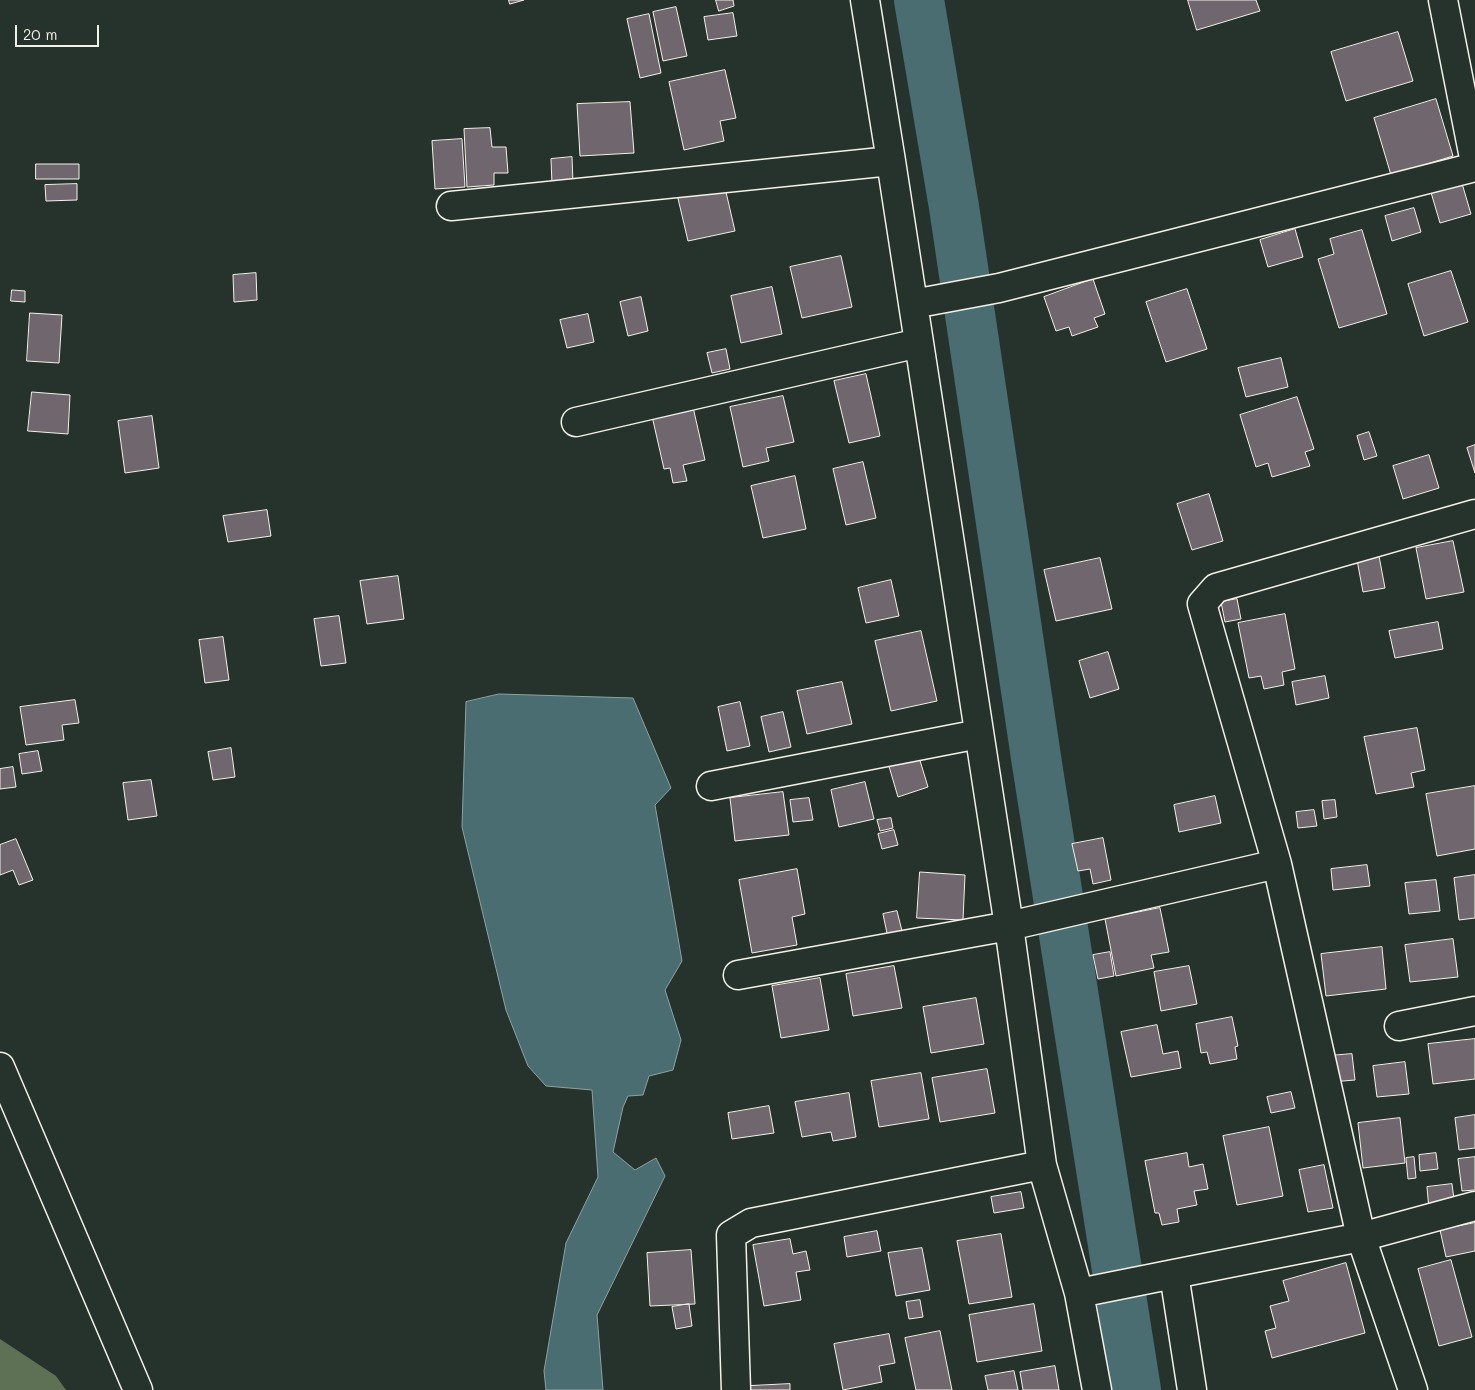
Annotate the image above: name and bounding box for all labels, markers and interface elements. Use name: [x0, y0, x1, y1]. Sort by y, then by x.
scale bar: [18, 15, 101, 47]
text: 20 m: [23, 24, 57, 44]

